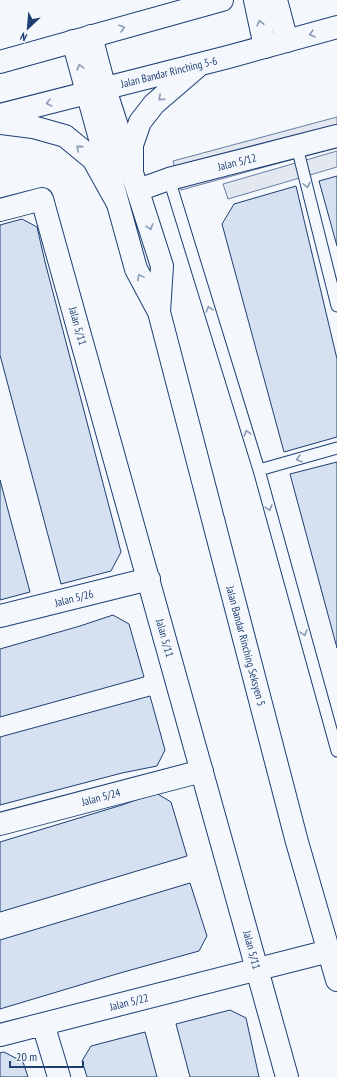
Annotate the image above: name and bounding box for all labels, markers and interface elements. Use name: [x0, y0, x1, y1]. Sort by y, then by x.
north arrow: [8, 8, 48, 48]
one-way arrow: [256, 20, 265, 27]
one-way arrow: [119, 24, 126, 33]
text: N: [18, 29, 29, 45]
one-way arrow: [309, 29, 315, 37]
street label: Jalan Bandar Rinching 5-6: [118, 53, 219, 91]
one-way arrow: [76, 64, 84, 71]
one-way arrow: [158, 93, 166, 101]
one-way arrow: [46, 98, 52, 106]
one-way arrow: [76, 145, 84, 152]
street label: Jalan 5/12: [215, 150, 258, 174]
one-way arrow: [302, 181, 311, 188]
one-way arrow: [145, 223, 154, 230]
one-way arrow: [138, 274, 145, 281]
street label: Jalan 5/11: [66, 304, 90, 347]
one-way arrow: [205, 306, 214, 313]
one-way arrow: [243, 430, 252, 437]
one-way arrow: [296, 454, 303, 463]
one-way arrow: [264, 504, 273, 511]
street label: Jalan Bandar Rinching Seksyen 5: [223, 583, 269, 708]
street label: Jalan 5/26: [52, 586, 95, 610]
street label: Jalan 5/11: [153, 616, 177, 659]
one-way arrow: [299, 629, 308, 636]
street label: Jalan 5/24: [79, 785, 122, 809]
street label: Jalan 5/11: [240, 928, 264, 971]
street label: Jalan 5/22: [107, 990, 150, 1014]
scale bar: [10, 1043, 83, 1069]
text: 20 m: [16, 1049, 37, 1064]

